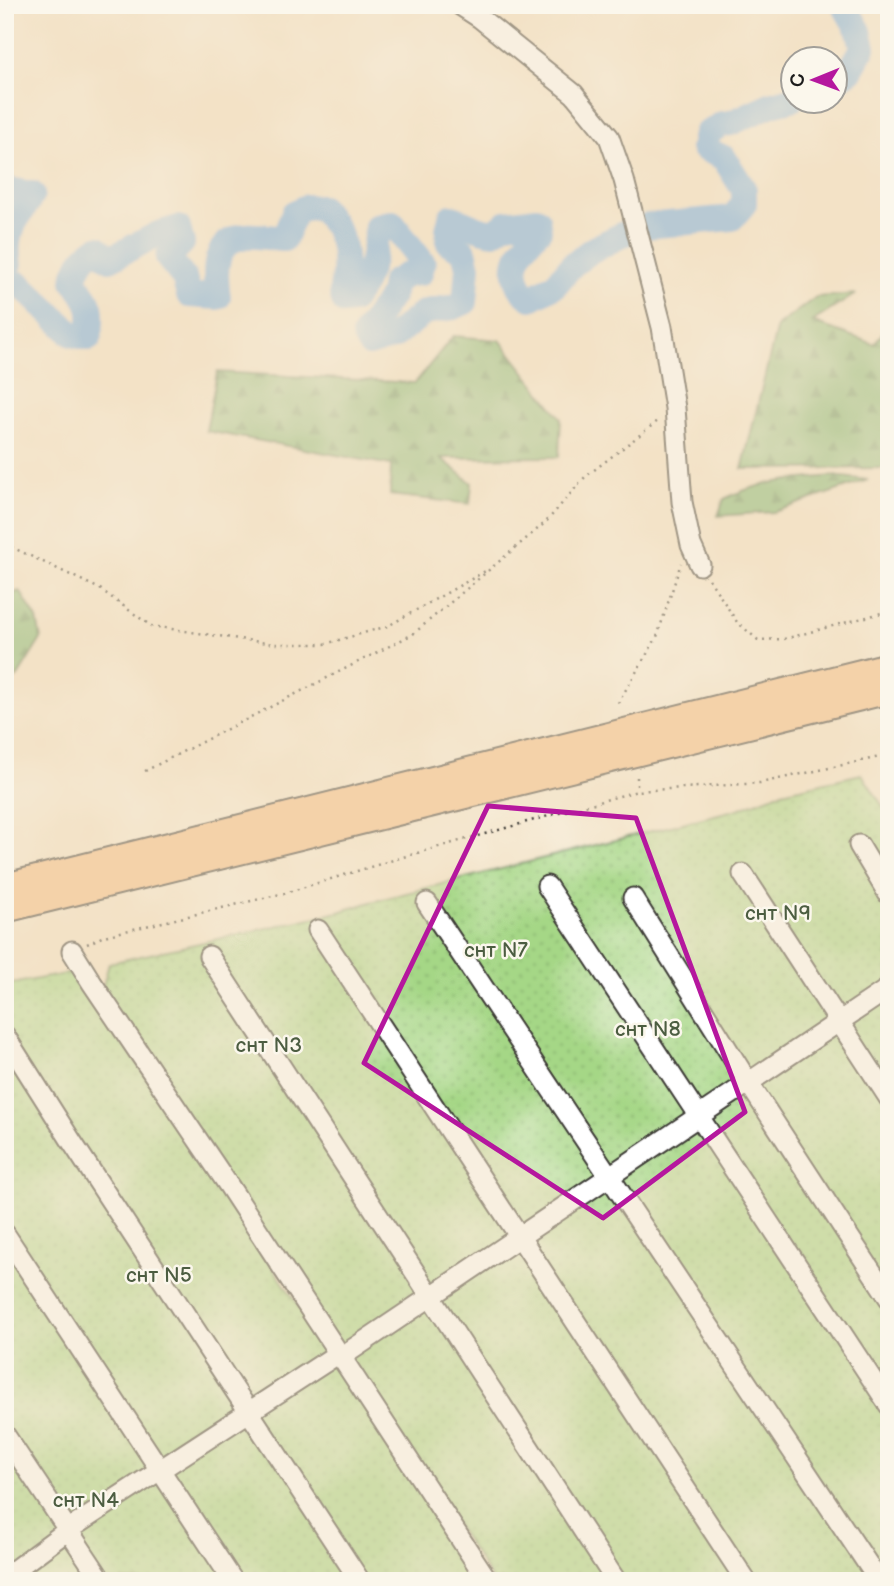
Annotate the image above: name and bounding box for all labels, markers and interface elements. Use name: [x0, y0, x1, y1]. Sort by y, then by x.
north arrow: [778, 46, 848, 116]
text: С: [787, 73, 810, 87]
park label: снт N9: [745, 901, 811, 926]
park label: снт N7: [464, 938, 529, 963]
park label: снт N8: [615, 1017, 681, 1042]
park label: снт N3: [236, 1033, 302, 1058]
park label: снт N5: [126, 1263, 192, 1288]
park label: снт N4: [53, 1488, 119, 1513]

